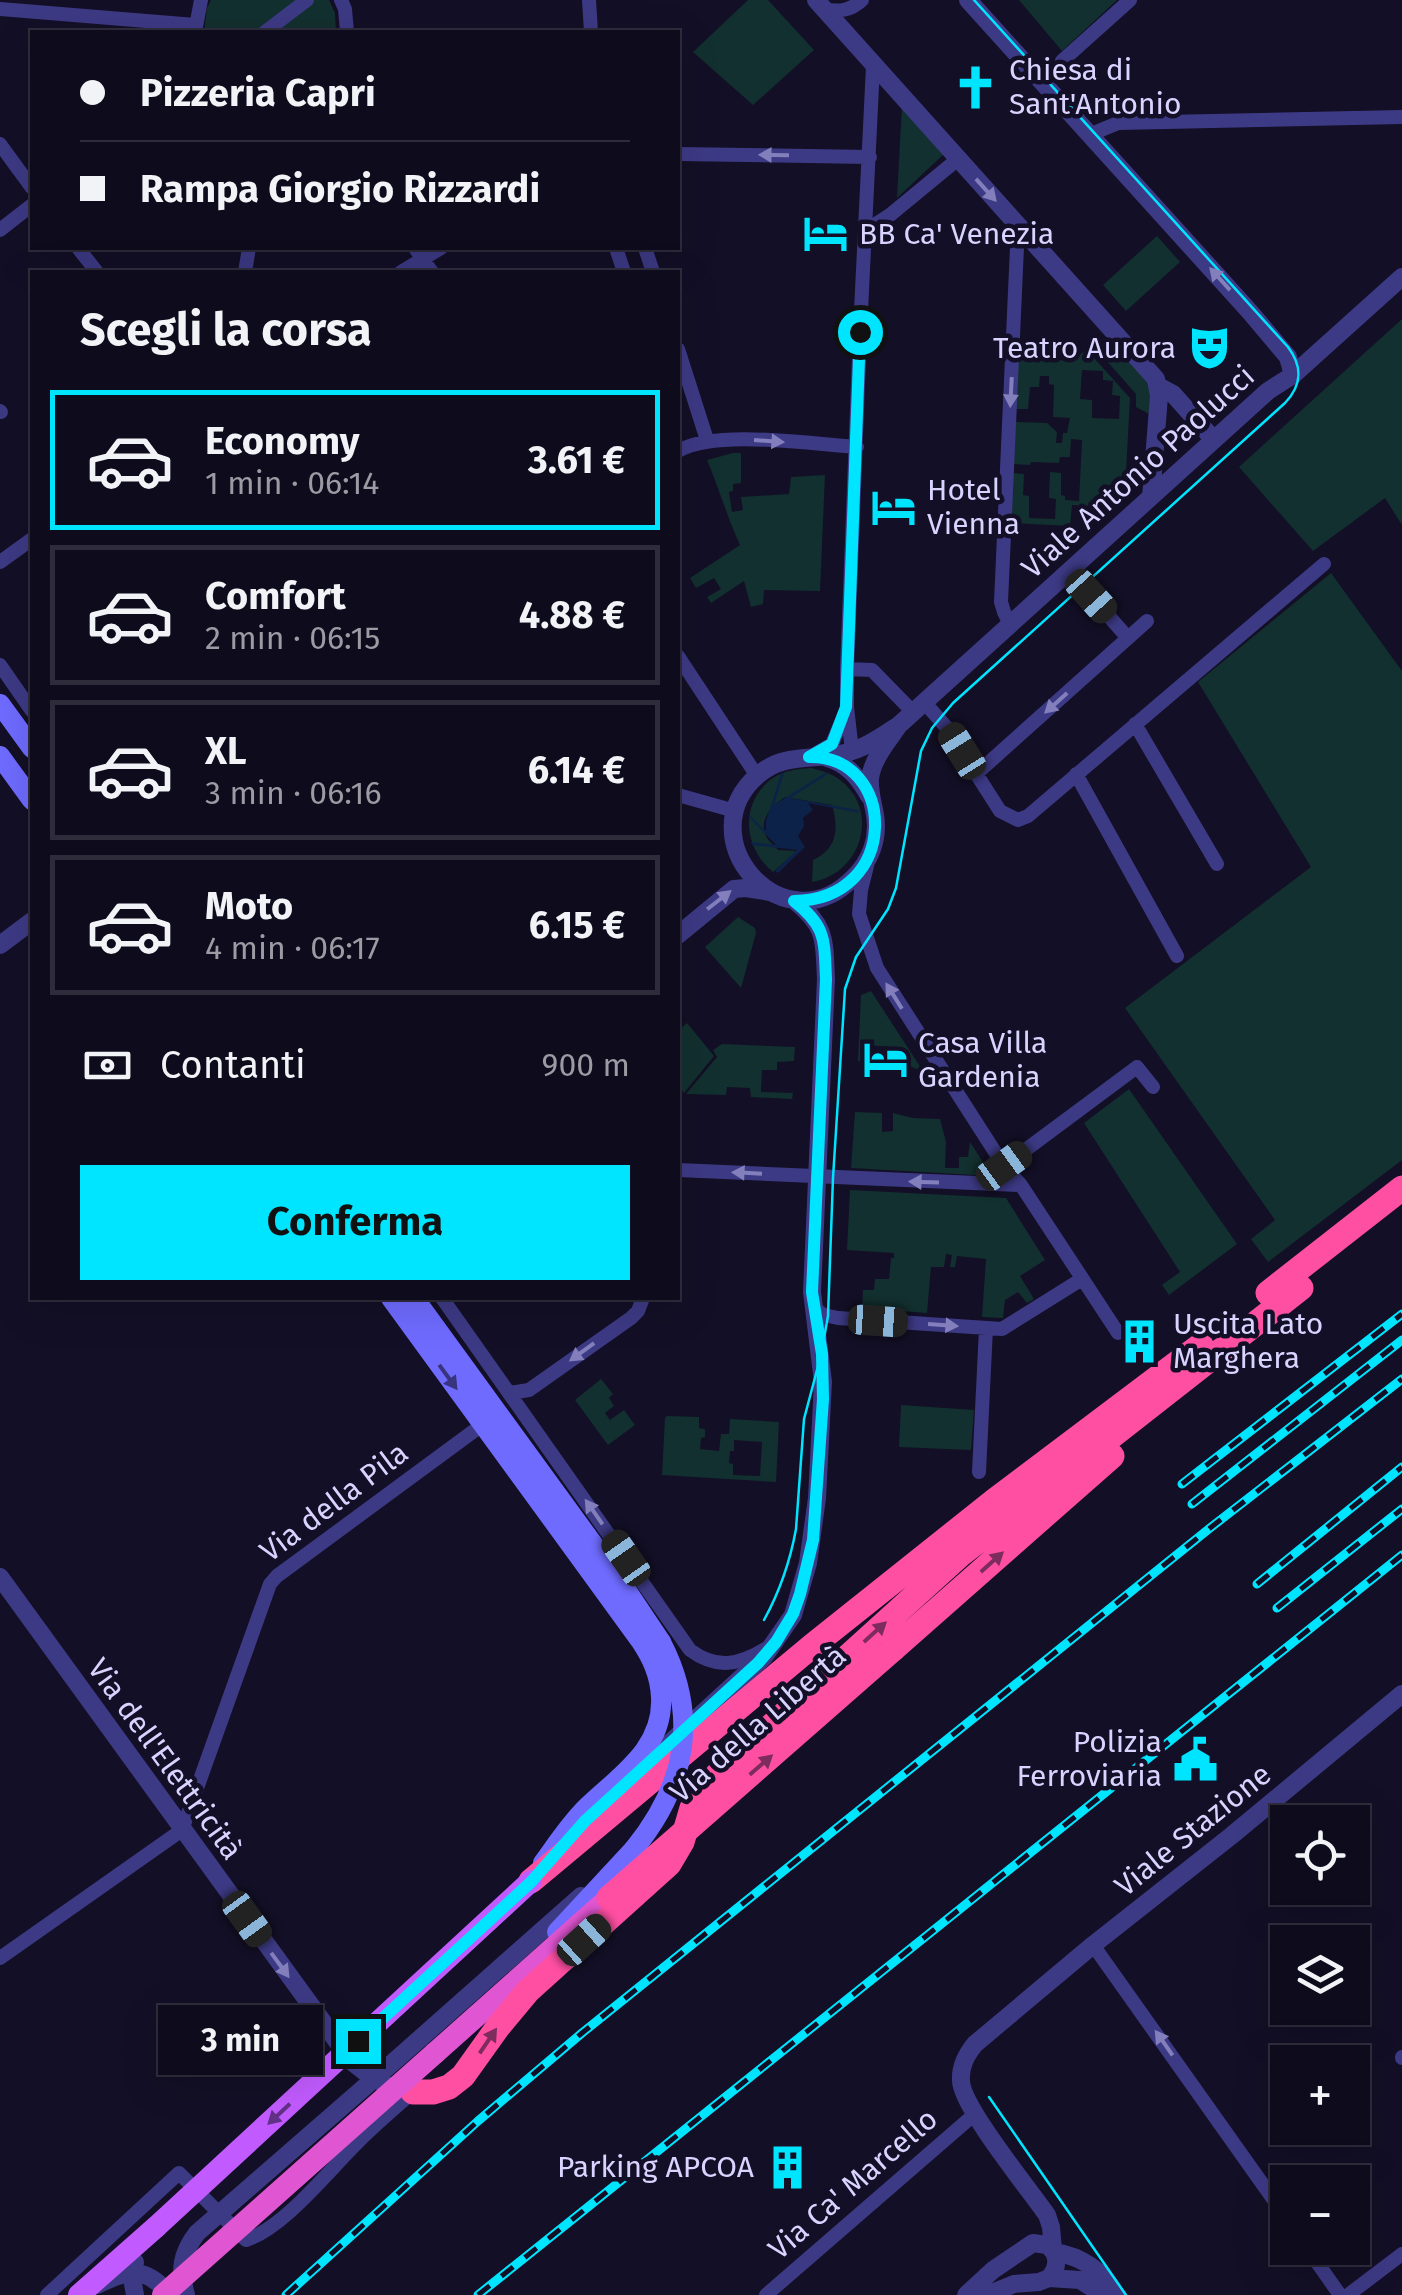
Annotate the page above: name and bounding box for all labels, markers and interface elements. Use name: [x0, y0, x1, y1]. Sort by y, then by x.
place label: Chiesa di Sant'Antonio: [1009, 52, 1182, 122]
church icon: Chiesa di Sant'Antonio: [952, 63, 1000, 111]
text: Pizzeria Capri: [140, 70, 376, 116]
one-way arrow: [757, 147, 789, 163]
text: Rampa Giorgio Rizzardi: [140, 166, 540, 212]
one-way arrow: [974, 178, 997, 202]
hotel icon: BB Ca' Venezia: [802, 210, 850, 258]
place label: BB Ca' Venezia: [859, 216, 1054, 252]
one-way arrow: [1210, 267, 1232, 292]
text: Scegli la corsa: [80, 303, 372, 357]
route start: [838, 310, 883, 355]
theatre icon: Teatro Aurora: [1185, 324, 1233, 372]
place label: Teatro Aurora: [993, 330, 1176, 366]
street label: Viale Antonio Paolucci: [1014, 358, 1262, 586]
one-way arrow: [1003, 377, 1019, 409]
icon: car: [85, 415, 175, 505]
text: Economy: [205, 418, 360, 464]
one-way arrow: [753, 433, 785, 449]
text: 3.61 €: [528, 437, 625, 483]
text: 1 min · 06:14: [205, 464, 379, 502]
place label: Hotel Vienna: [927, 472, 1020, 542]
hotel icon: Hotel Vienna: [870, 483, 918, 531]
car: [1060, 564, 1122, 628]
icon: car: [85, 570, 175, 660]
text: Comfort: [205, 573, 346, 619]
text: 4.88 €: [519, 592, 625, 638]
text: 2 min · 06:15: [205, 619, 380, 657]
one-way arrow: [1044, 691, 1068, 714]
car: [933, 718, 991, 784]
icon: car: [85, 725, 175, 815]
text: XL: [205, 728, 247, 774]
text: 6.14 €: [528, 747, 625, 793]
text: 3 min · 06:16: [205, 774, 382, 812]
icon: car: [85, 880, 175, 970]
text: Moto: [205, 883, 293, 929]
one-way arrow: [706, 889, 732, 910]
text: 6.15 €: [529, 902, 625, 948]
text: 4 min · 06:17: [205, 929, 380, 967]
one-way arrow: [886, 982, 904, 1010]
place label: Casa Villa Gardenia: [918, 1025, 1047, 1095]
hotel icon: Casa Villa Gardenia: [861, 1036, 909, 1084]
icon: cash: [80, 1038, 135, 1093]
text: Contanti: [160, 1042, 306, 1088]
text: 900 m: [542, 1046, 630, 1084]
car: [971, 1136, 1037, 1196]
button: Conferma: [80, 1165, 630, 1280]
one-way arrow: [731, 1165, 763, 1181]
one-way arrow: [908, 1174, 940, 1190]
car: [847, 1304, 909, 1338]
place label: Uscita Lato Marghera: [1173, 1306, 1323, 1376]
one-way arrow: [927, 1317, 959, 1333]
building icon: Uscita Lato Marghera: [1116, 1317, 1164, 1365]
one-way arrow: [569, 1342, 595, 1361]
one-way arrow: [438, 1363, 457, 1390]
street label: Via della Pila: [253, 1435, 415, 1569]
one-way arrow: [585, 1499, 604, 1525]
car: [597, 1525, 655, 1591]
one-way arrow: [980, 1551, 1005, 1573]
one-way arrow: [863, 1620, 887, 1643]
street label: Via della Libertà: [663, 1638, 853, 1810]
street label: Via dell'Elettricità: [80, 1651, 250, 1867]
place label: Polizia Ferroviaria: [1016, 1724, 1162, 1794]
public building icon: Polizia Ferroviaria: [1171, 1735, 1219, 1783]
one-way arrow: [748, 1754, 773, 1776]
street label: Viale Stazione: [1108, 1756, 1278, 1904]
map controls: [1270, 1805, 1370, 2265]
button: locate: [1270, 1805, 1370, 1905]
car: [217, 1886, 277, 1952]
car: [552, 1909, 616, 1971]
button: layers: [1270, 1925, 1370, 2025]
one-way arrow: [270, 1952, 290, 1978]
callout: 3 min: [158, 2006, 323, 2076]
route end: [336, 2019, 381, 2064]
text: 3 min: [201, 2021, 280, 2059]
one-way arrow: [479, 2028, 497, 2055]
one-way arrow: [1155, 2030, 1174, 2056]
button: +: [1270, 2045, 1370, 2145]
street label: Via Ca' Marcello: [761, 2101, 945, 2267]
one-way arrow: [267, 2102, 292, 2124]
building icon: Parking APCOA: [763, 2143, 811, 2191]
place label: Parking APCOA: [557, 2149, 755, 2185]
button: −: [1270, 2165, 1370, 2265]

